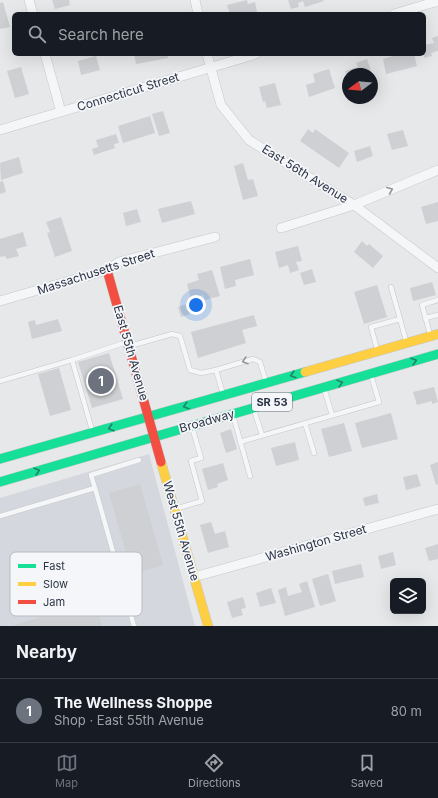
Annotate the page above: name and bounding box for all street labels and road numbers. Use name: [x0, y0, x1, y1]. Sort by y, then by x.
street label: Connecticut Street: [75, 69, 181, 114]
street label: East 56th Avenue: [259, 141, 351, 206]
street label: Massachusetts Street: [35, 245, 156, 298]
street label: East 55th Avenue: [111, 303, 152, 402]
road number: SR 53: [252, 393, 292, 411]
street label: Broadway: [178, 405, 236, 436]
street label: West 55th Avenue: [160, 479, 203, 582]
street label: Washington Street: [264, 521, 368, 564]

